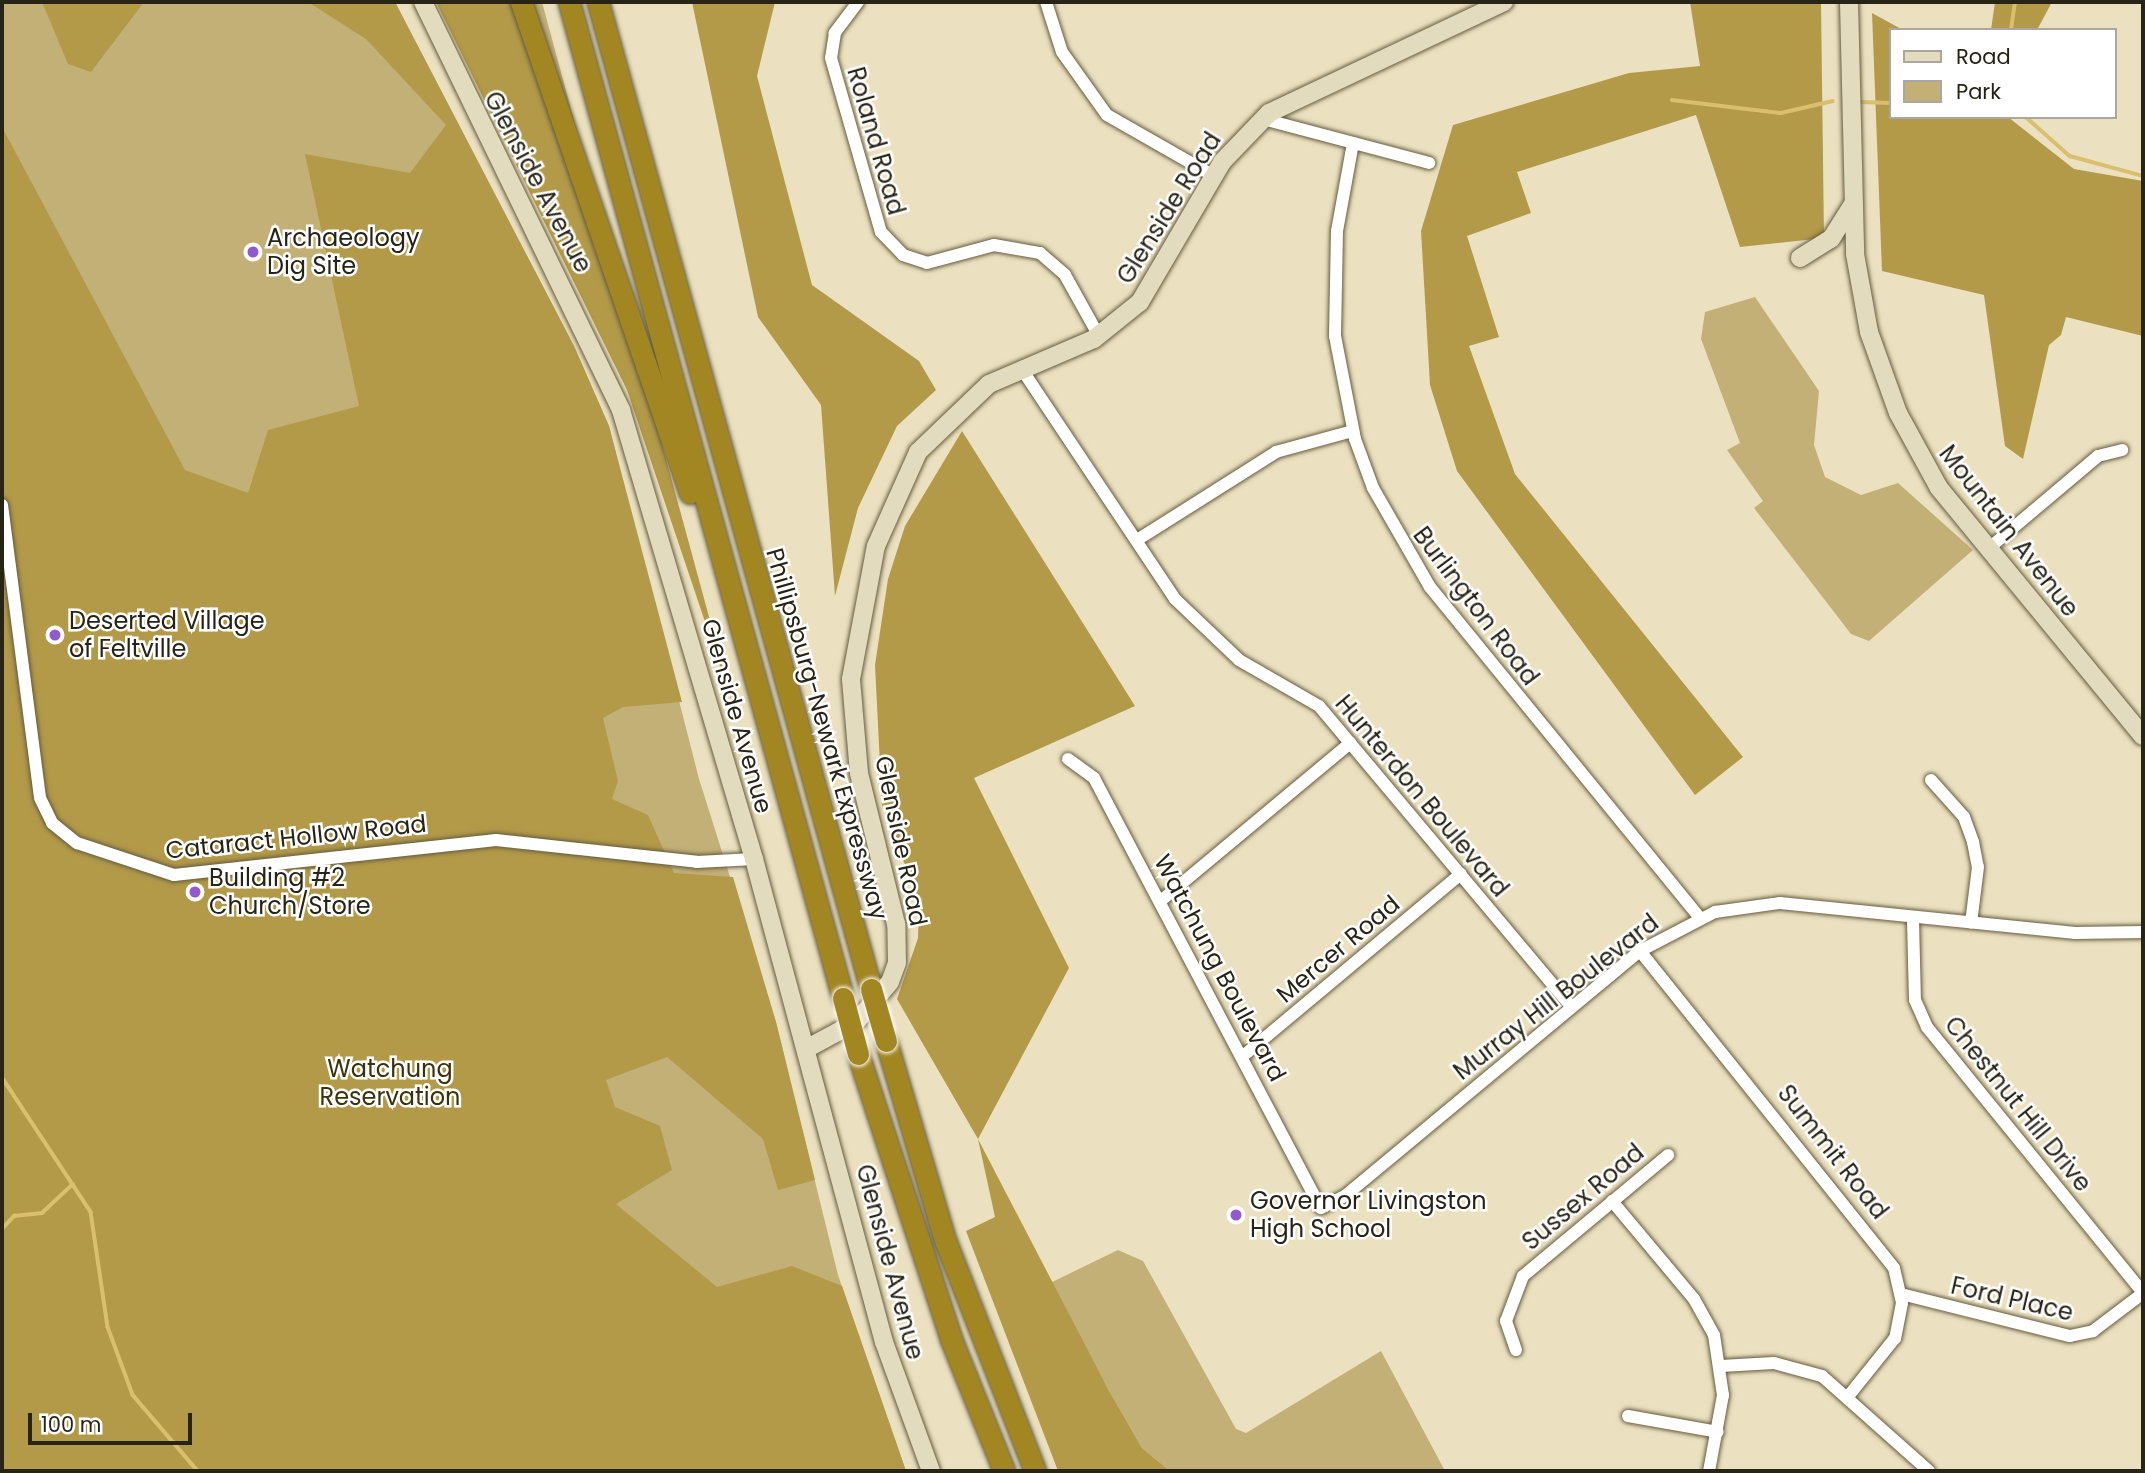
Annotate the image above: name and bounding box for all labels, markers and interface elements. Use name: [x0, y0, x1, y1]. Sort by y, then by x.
legend: [1890, 28, 2117, 119]
text: Road: [1956, 42, 2011, 71]
street label: Roland Road: [841, 64, 911, 218]
text: Park: [1956, 77, 2001, 106]
street label: Glenside Avenue: [478, 87, 598, 277]
street label: Glenside Road: [1111, 127, 1227, 289]
place label: Archaeology Dig Site: [267, 224, 420, 280]
marker: Archaeology Dig Site: [245, 244, 261, 260]
street label: Mountain Avenue: [1933, 440, 2085, 622]
street label: Burlington Road: [1407, 521, 1545, 691]
street label: Phillipsburg-Newark Expressway: [760, 545, 894, 923]
place label: Deserted Village of Feltville: [69, 607, 265, 663]
street label: Glenside Avenue: [695, 615, 779, 817]
marker: Deserted Village of Feltville: [47, 627, 63, 643]
street label: Hunterdon Boulevard: [1329, 689, 1515, 903]
street label: Glenside Road: [869, 753, 933, 929]
street label: Cataract Hollow Road: [164, 809, 428, 865]
street label: Watchung Boulevard: [1148, 850, 1292, 1086]
place label: Building #2 Church/Store: [209, 864, 371, 920]
marker: Building #2 Church/Store: [187, 884, 203, 900]
street label: Mercer Road: [1271, 889, 1405, 1009]
street label: Murray Hill Boulevard: [1448, 908, 1664, 1086]
street label: Chestnut Hill Drive: [1939, 1011, 2097, 1197]
park label: Watchung Reservation: [320, 1055, 460, 1111]
street label: Summit Road: [1772, 1079, 1894, 1225]
street label: Sussex Road: [1516, 1138, 1650, 1256]
street label: Glenside Avenue: [850, 1161, 930, 1363]
place label: Governor Livingston High School: [1250, 1187, 1487, 1243]
marker: Governor Livingston High School: [1228, 1207, 1244, 1223]
street label: Ford Place: [1948, 1271, 2076, 1327]
scale bar: [32, 1400, 196, 1444]
text: 100 m: [41, 1410, 101, 1439]

